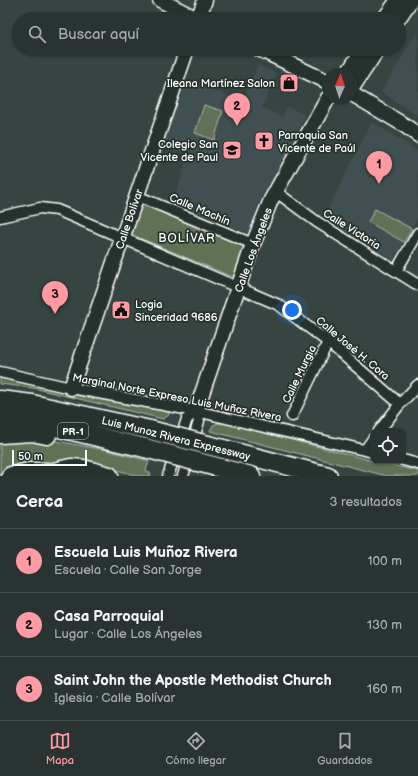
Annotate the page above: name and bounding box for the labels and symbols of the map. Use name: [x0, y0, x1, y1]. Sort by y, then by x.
north arrow: [322, 68, 358, 104]
shop icon: Ileana Martínez Salon: [278, 72, 300, 94]
place label: Ileana Martínez Salon: [167, 77, 275, 90]
pin: 2: [224, 93, 250, 126]
place label: Parroquia San Vicente de Paúl: [278, 129, 355, 155]
church icon: Parroquia San Vicente de Paúl: [253, 130, 275, 152]
place label: Colegio San Vicente de Paul: [140, 138, 218, 164]
school or university icon: Colegio San Vicente de Paul: [221, 139, 243, 161]
pin: 1: [366, 151, 392, 184]
street label: Calle Bolívar: [113, 186, 146, 251]
street label: Calle Machín: [167, 191, 232, 228]
street label: Calle Los Ángeles: [231, 205, 275, 294]
street label: Calle Victoria: [321, 207, 383, 252]
district label: BOLÍVAR: [158, 229, 216, 246]
pin: 3: [42, 281, 68, 314]
place label: Logia Sinceridad 9686: [135, 298, 218, 324]
public building icon: Logia Sinceridad 9686: [110, 299, 132, 321]
your location: [282, 300, 302, 320]
street label: Calle José H. Cora: [313, 314, 392, 383]
street label: Calle Murgia: [280, 343, 319, 405]
street label: Marginal Norte Expreso Luis Muñoz Rivera: [71, 371, 282, 424]
street label: Luis Munoz Rivera Expressway: [100, 414, 252, 463]
road number: PR-1: [58, 423, 88, 439]
scale bar: [12, 448, 87, 467]

